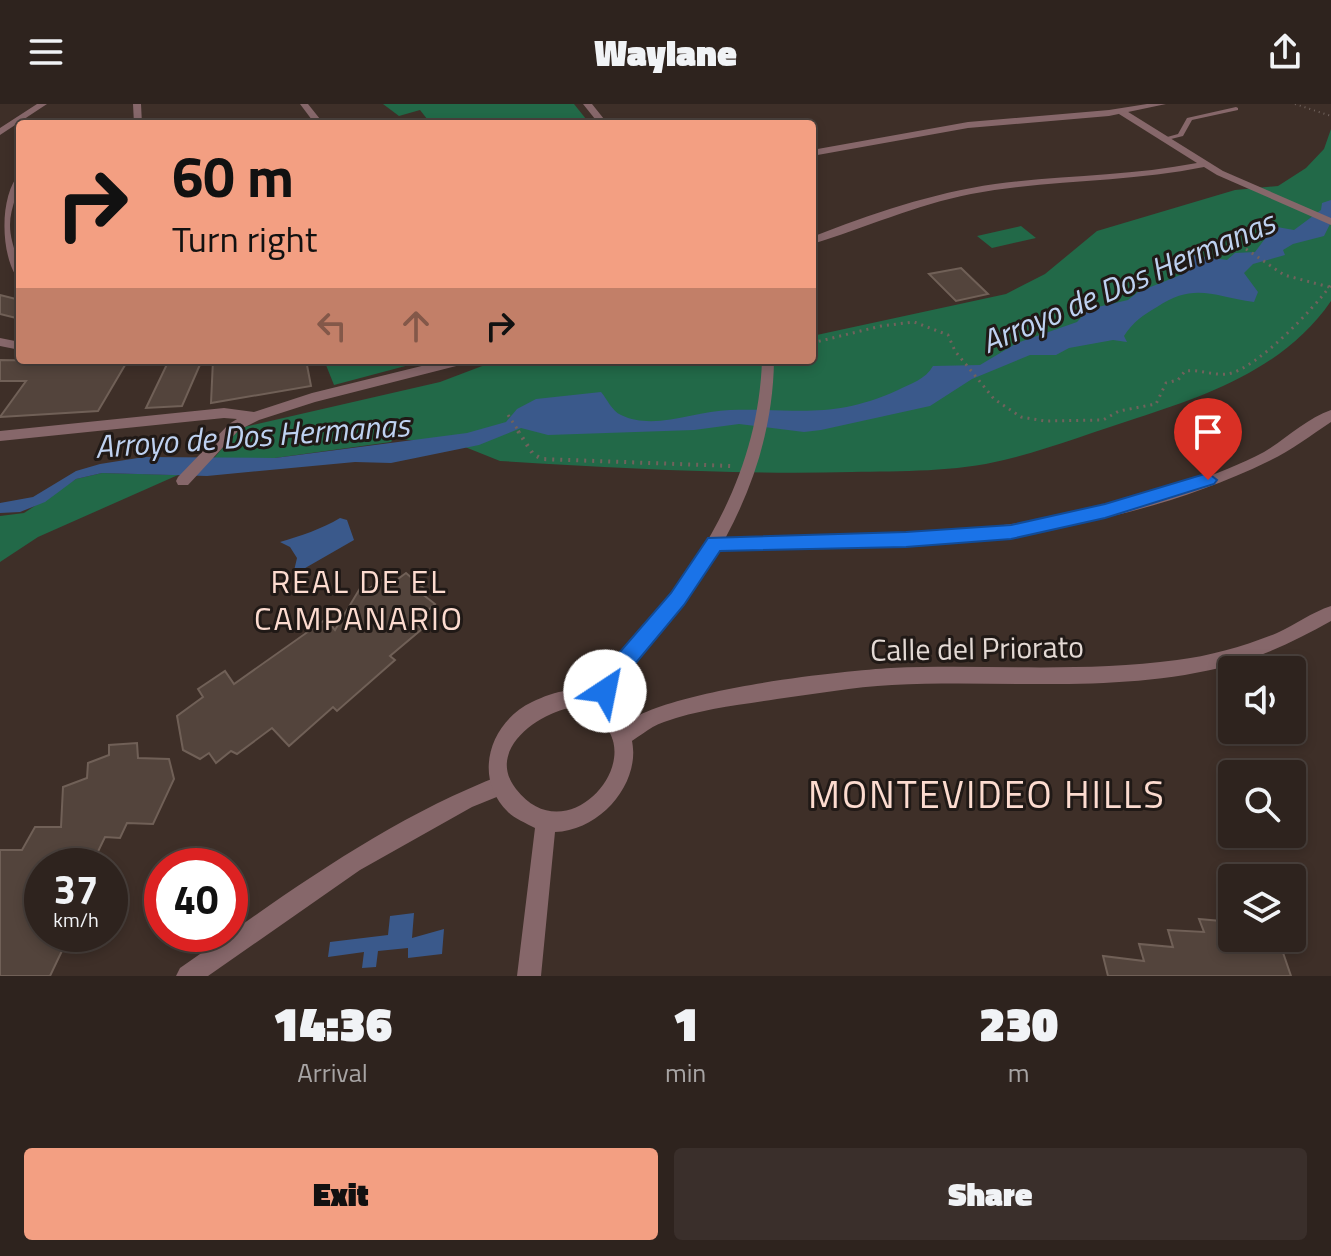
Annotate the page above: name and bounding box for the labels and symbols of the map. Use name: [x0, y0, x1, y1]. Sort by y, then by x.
water label: Arroyo de Dos Hermanas: [973, 197, 1284, 365]
pin: [1174, 398, 1242, 480]
water label: Arroyo de Dos Hermanas: [93, 400, 413, 470]
district label: REAL DE EL CAMPANARIO: [254, 557, 464, 642]
street label: Calle del Priorato: [870, 623, 1084, 673]
position arrow: [563, 649, 647, 733]
district label: MONTEVIDEO HILLS: [808, 765, 1166, 823]
speed limit sign: 40: [144, 848, 248, 952]

